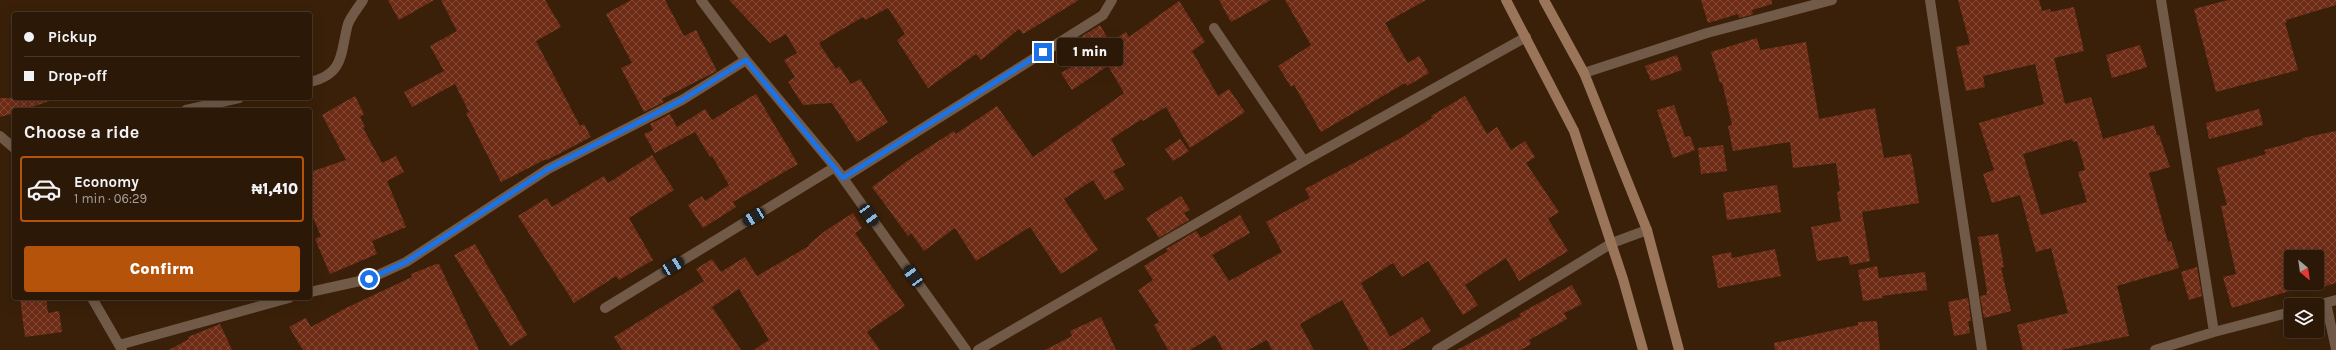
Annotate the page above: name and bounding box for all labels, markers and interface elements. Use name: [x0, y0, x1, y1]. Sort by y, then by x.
text: Pickup: [48, 28, 97, 46]
callout: 1 min: [1057, 38, 1123, 66]
route end: [1034, 43, 1052, 61]
text: 1 min: [1073, 44, 1107, 59]
text: Drop-off: [48, 67, 107, 85]
text: Choose a ride: [24, 121, 139, 143]
icon: car: [26, 171, 62, 207]
text: Economy: [74, 173, 139, 191]
text: ₦1,410: [252, 180, 298, 198]
text: 1 min · 06:29: [74, 191, 147, 206]
car: [857, 202, 881, 228]
car: [741, 206, 767, 228]
button: Confirm: [24, 246, 300, 292]
north arrow: [2284, 250, 2324, 290]
map controls: [2284, 250, 2324, 338]
car: [660, 255, 686, 277]
car: [901, 263, 925, 289]
route start: [360, 270, 378, 288]
button: layers: [2284, 298, 2324, 338]

